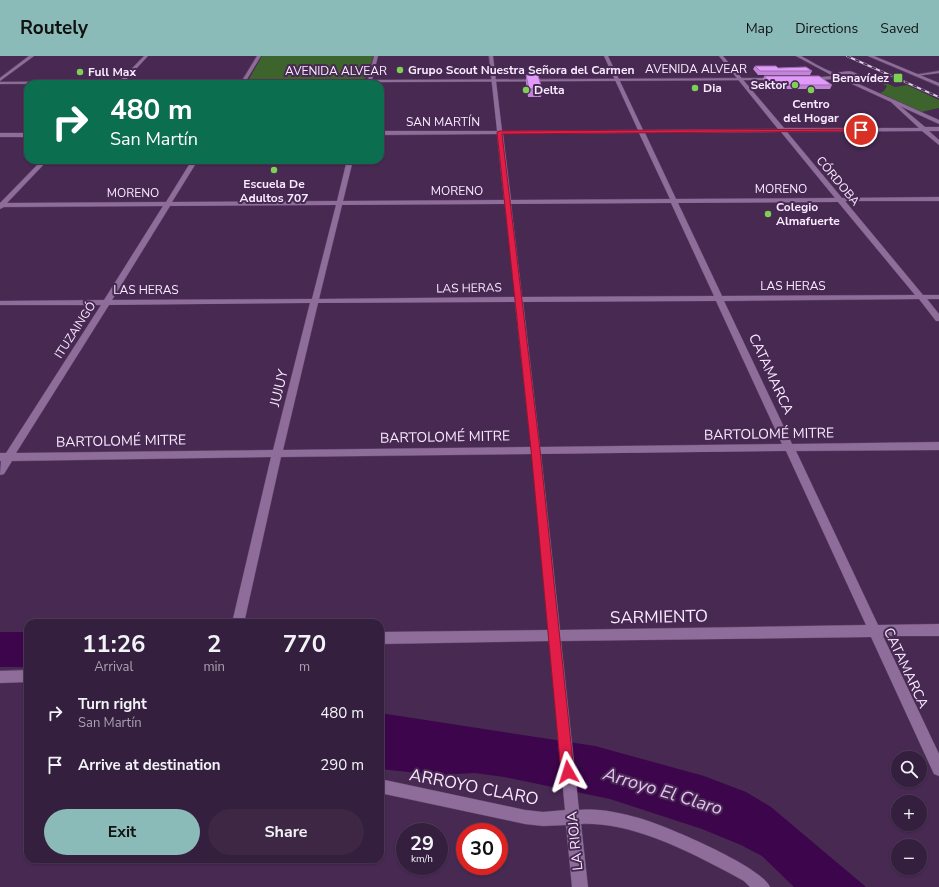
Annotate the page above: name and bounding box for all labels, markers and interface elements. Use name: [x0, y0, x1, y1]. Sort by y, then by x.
text: Routely: [20, 15, 88, 41]
text: Map: [746, 19, 773, 38]
text: Directions: [795, 19, 858, 38]
text: Saved: [880, 19, 919, 38]
street label: AVENIDA ALVEAR: [645, 61, 747, 77]
place label: Grupo Scout Nuestra Señora del Carmen: [408, 62, 634, 78]
street label: AVENIDA ALVEAR: [285, 63, 387, 79]
place label: Full Max: [88, 64, 136, 80]
marker: Grupo Scout Nuestra Señora del Carmen: [395, 65, 405, 75]
marker: Full Max: [75, 67, 85, 77]
place label: Benavídez: [832, 70, 889, 86]
marker: Benavídez: [892, 72, 904, 84]
place label: Sektor: [751, 77, 787, 93]
place label: Dia: [703, 80, 722, 96]
marker: Sektor: [790, 80, 800, 90]
place label: Delta: [534, 82, 565, 98]
marker: Dia: [690, 83, 700, 93]
marker: Delta: [521, 85, 531, 95]
marker: Centro del Hogar: [806, 85, 816, 95]
text: 480 m: [110, 91, 193, 129]
icon: right: [44, 96, 96, 148]
place label: Centro del Hogar: [783, 96, 839, 126]
pin: [844, 113, 878, 147]
street label: SAN MARTÍN: [406, 114, 480, 130]
icon: arrive: [850, 119, 872, 141]
text: San Martín: [110, 127, 198, 151]
street label: CÓRDOBA: [813, 153, 864, 209]
marker: Escuela De Adultos 707: [269, 165, 279, 175]
place label: Escuela De Adultos 707: [240, 176, 308, 206]
street label: MORENO: [755, 181, 807, 197]
street label: MORENO: [431, 183, 483, 199]
street label: MORENO: [107, 185, 159, 201]
place label: Colegio Almafuerte: [776, 199, 840, 229]
marker: Colegio Almafuerte: [763, 209, 773, 219]
street label: LAS HERAS: [760, 278, 826, 294]
street label: LAS HERAS: [436, 279, 502, 297]
street label: LAS HERAS: [113, 282, 179, 298]
street label: ITUZAINGÓ: [51, 299, 99, 361]
street label: CATAMARCA: [744, 331, 798, 417]
street label: JUJUY: [265, 367, 293, 409]
street label: BARTOLOMÉ MITRE: [704, 423, 834, 445]
street label: BARTOLOMÉ MITRE: [380, 426, 510, 448]
street label: BARTOLOMÉ MITRE: [56, 430, 186, 452]
street label: SARMIENTO: [610, 605, 708, 629]
street label: CATAMARCA: [879, 625, 933, 711]
text: 11:26: [82, 628, 145, 660]
text: 2: [207, 628, 221, 660]
text: 770: [283, 628, 326, 660]
text: Arrival: [94, 658, 133, 676]
text: min: [203, 658, 225, 676]
text: m: [299, 658, 310, 676]
text: Turn right: [78, 694, 147, 714]
icon: right: [44, 702, 66, 724]
text: 480 m: [320, 703, 364, 723]
text: San Martín: [78, 714, 142, 732]
position arrow: [547, 751, 589, 793]
map controls: [891, 751, 927, 875]
button: search: [891, 751, 927, 787]
icon: arrive: [44, 754, 66, 776]
text: Arrive at destination: [78, 755, 221, 775]
text: 290 m: [320, 755, 364, 775]
water label: Arroyo El Claro: [600, 761, 725, 820]
street label: ARROYO CLARO: [407, 763, 541, 811]
button: +: [891, 795, 927, 831]
button: Exit: [44, 809, 200, 855]
button: Share: [208, 809, 364, 855]
street label: LA RIOJA: [562, 811, 588, 871]
speed limit sign: 30: [456, 823, 508, 875]
text: 29: [410, 830, 434, 857]
button: −: [891, 839, 927, 875]
text: km/h: [411, 852, 433, 866]

